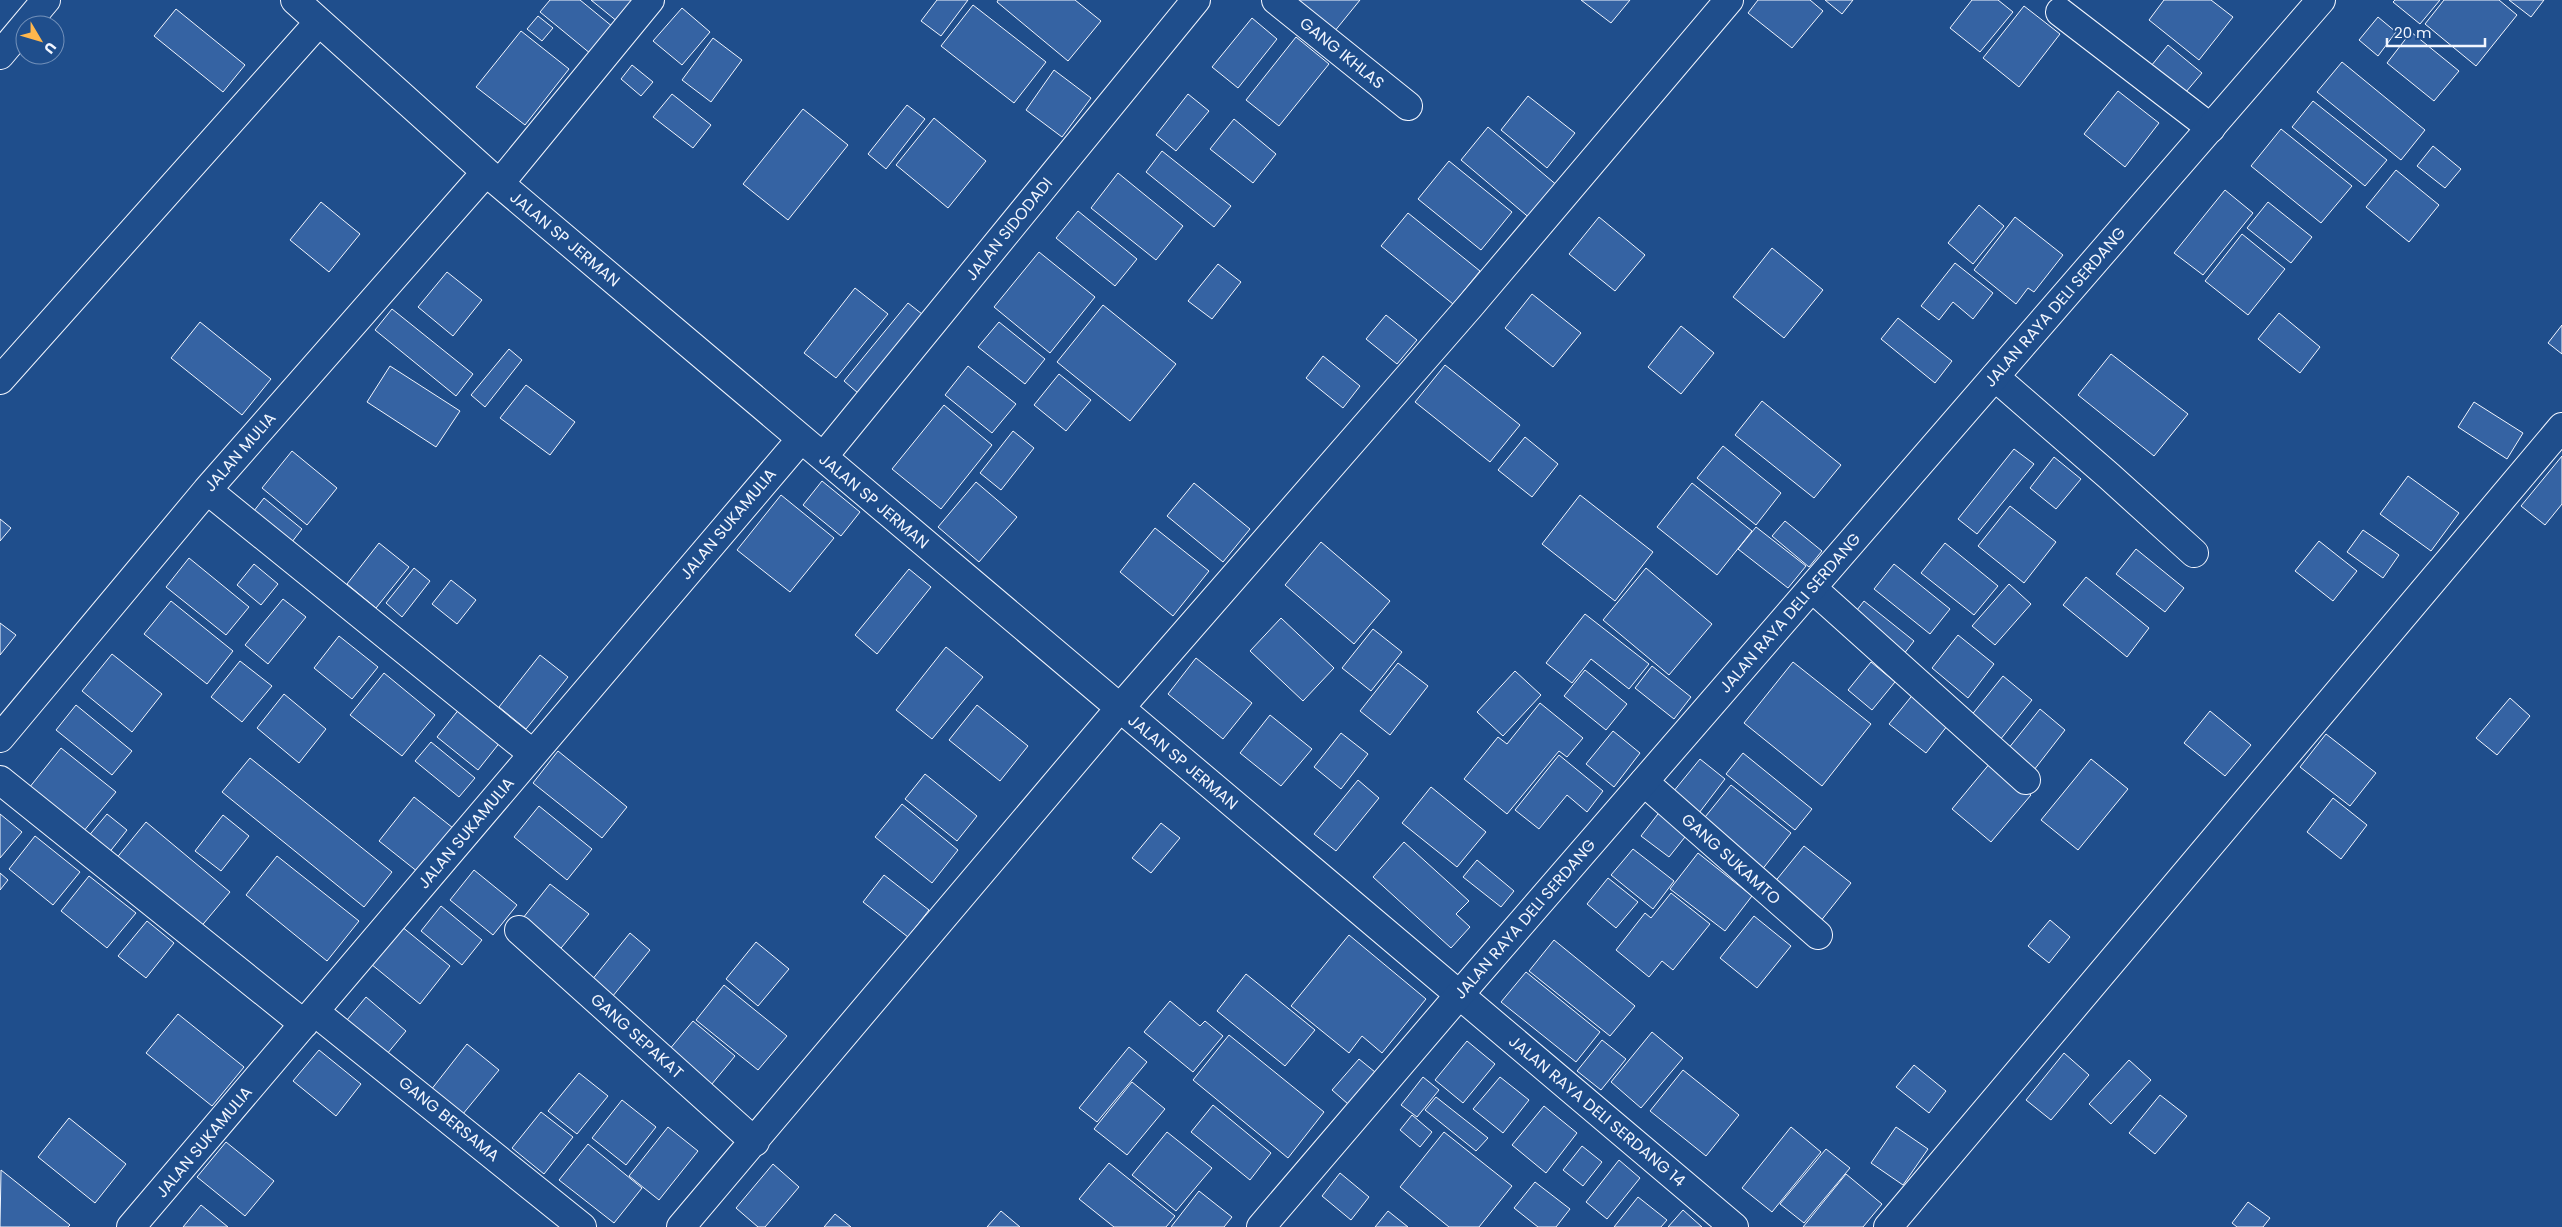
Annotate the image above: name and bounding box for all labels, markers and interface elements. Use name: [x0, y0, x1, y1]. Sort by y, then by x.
street label: GANG IKHLAS: [1295, 12, 1389, 94]
north arrow: [15, 15, 65, 65]
scale bar: [2387, 15, 2484, 47]
text: 20 m: [2394, 22, 2432, 43]
text: U: [39, 38, 61, 58]
street label: JALAN SIDODADI: [960, 172, 1058, 286]
street label: JALAN SP JERMAN: [505, 186, 625, 292]
street label: JALAN RAYA DELI SERDANG: [1979, 222, 2131, 392]
street label: JALAN MULIA: [199, 407, 281, 497]
street label: JALAN SP JERMAN: [814, 448, 934, 554]
street label: JALAN SUKAMULIA: [674, 463, 782, 585]
street label: JALAN RAYA DELI SERDANG: [1714, 528, 1866, 698]
street label: JALAN SP JERMAN: [1123, 709, 1243, 815]
street label: JALAN SUKAMULIA: [412, 772, 520, 894]
street label: GANG SUKAMTO: [1676, 808, 1786, 910]
street label: JALAN RAYA DELI SERDANG: [1449, 834, 1601, 1004]
street label: GANG SEPAKAT: [586, 988, 689, 1084]
street label: JALAN RAYA DELI SERDANG 14: [1504, 1030, 1690, 1192]
street label: GANG BERSAMA: [394, 1071, 504, 1167]
street label: JALAN SUKAMULIA: [150, 1081, 258, 1203]

